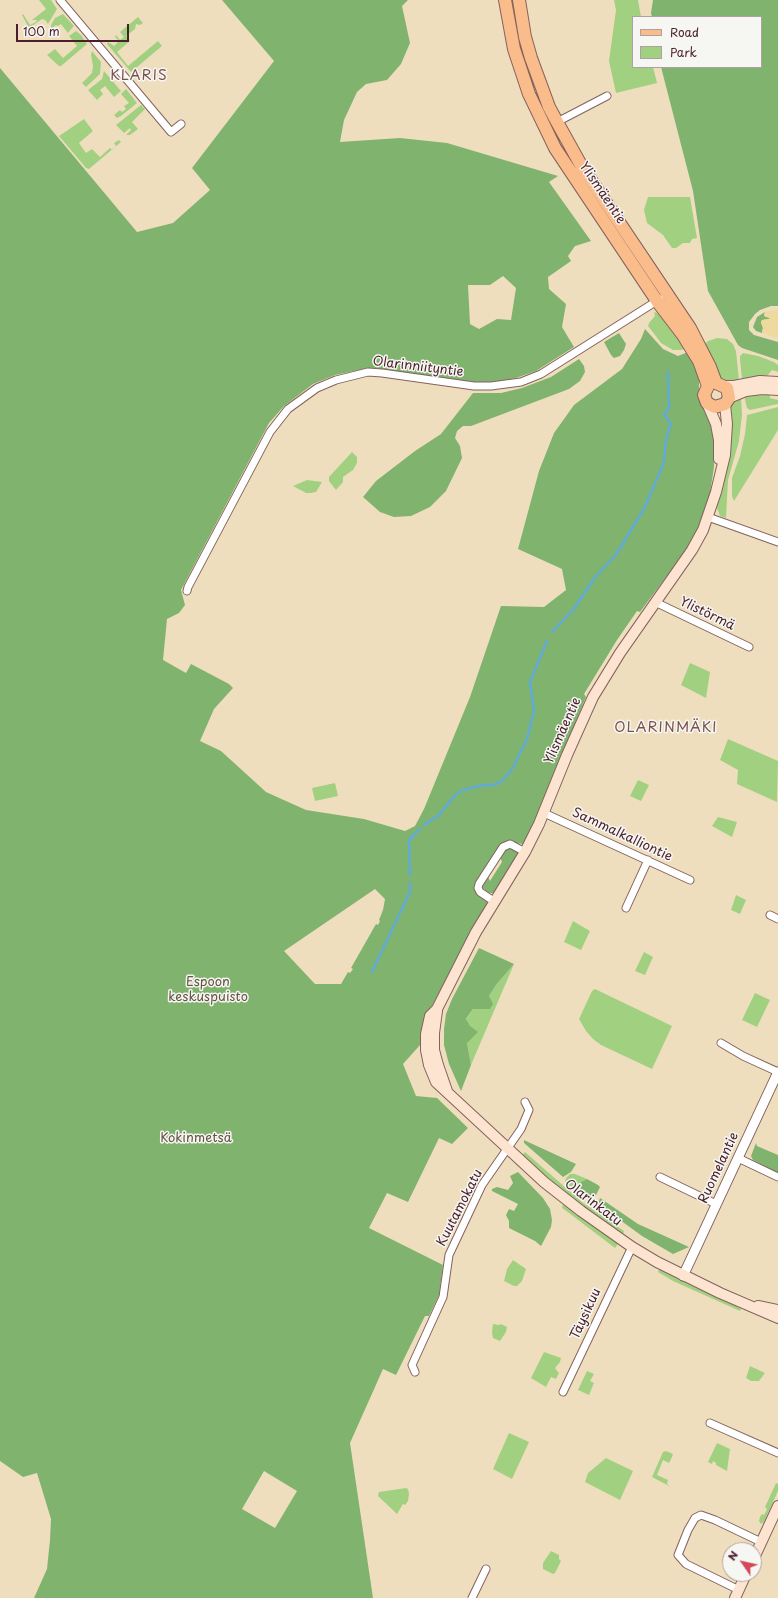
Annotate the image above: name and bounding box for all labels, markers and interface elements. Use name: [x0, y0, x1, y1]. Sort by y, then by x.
scale bar: [18, 16, 131, 42]
legend: [632, 16, 762, 68]
text: 100 m: [23, 22, 60, 40]
text: Road: [670, 23, 699, 41]
text: Park: [670, 43, 697, 61]
district label: KLARIS: [110, 68, 168, 84]
street label: Ylismäentie: [576, 159, 628, 227]
street label: Olarinniityntie: [372, 354, 464, 380]
street label: Ylistörmä: [677, 594, 737, 634]
street label: Ylismäentie: [541, 695, 585, 767]
district label: OLARINMÄKI: [614, 720, 718, 736]
street label: Sammalkalliontie: [569, 805, 675, 865]
park label: Espoon keskuspuisto: [168, 974, 248, 1005]
park label: Kokinmetsä: [160, 1130, 232, 1146]
street label: Ruomelantie: [696, 1130, 742, 1206]
street label: Kuutamokatu: [434, 1167, 486, 1249]
street label: Olarinkatu: [561, 1176, 625, 1230]
street label: Täysikuu: [567, 1286, 605, 1342]
north arrow: [722, 1542, 762, 1582]
text: N: [723, 1547, 742, 1564]

